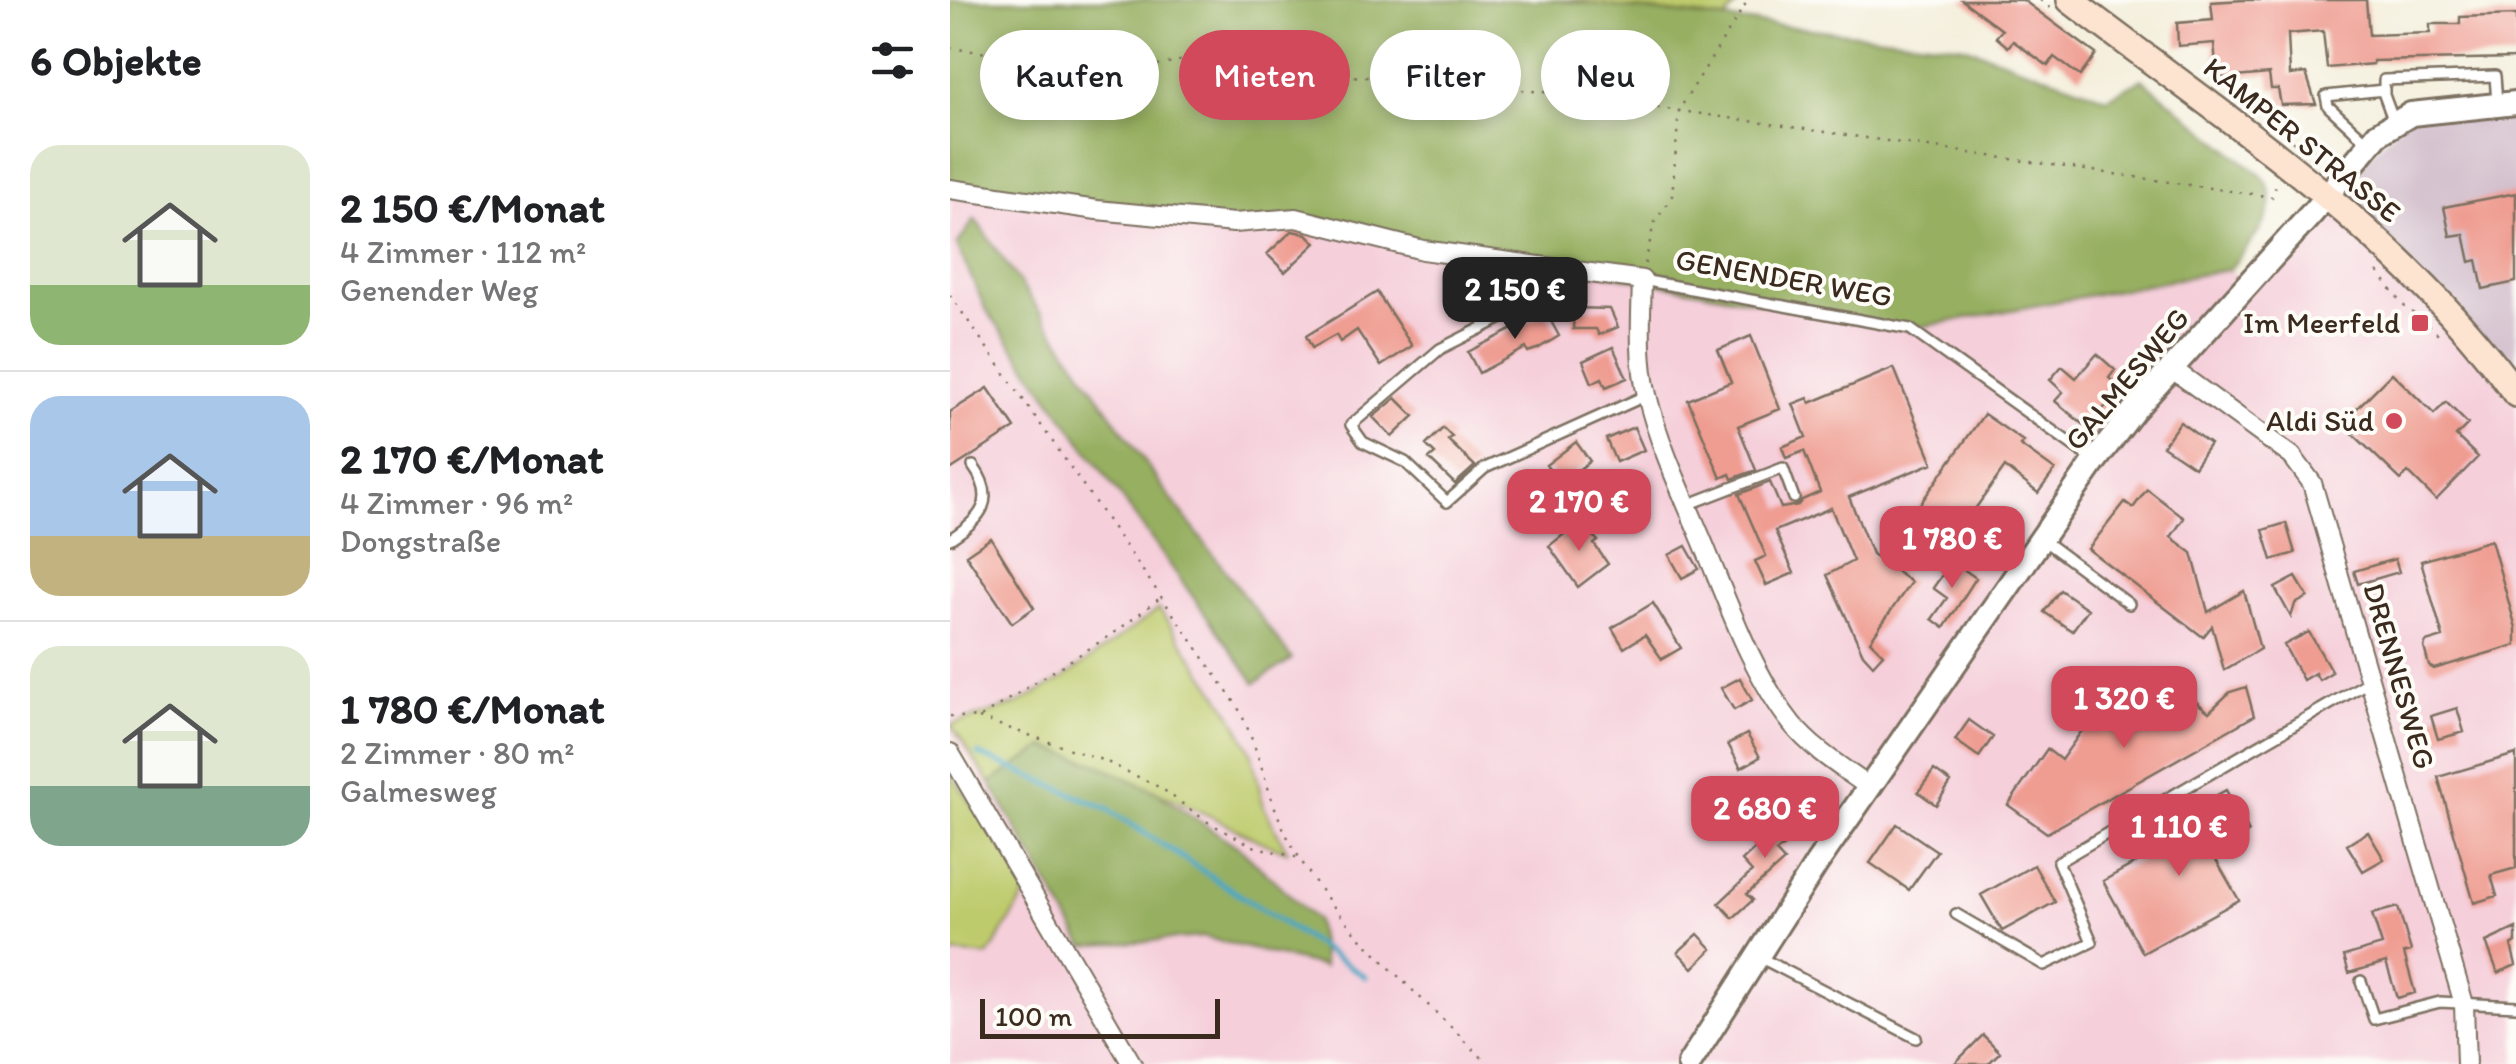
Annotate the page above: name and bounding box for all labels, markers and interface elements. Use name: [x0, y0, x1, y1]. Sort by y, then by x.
chip: Kaufen: [980, 30, 1159, 120]
chip: Mieten: [1179, 30, 1350, 120]
chip: Filter: [1370, 30, 1521, 120]
chip: Neu: [1541, 30, 1670, 120]
icon: filters: [865, 33, 920, 88]
text: 6 Objekte: [30, 35, 202, 86]
street label: KAMPER STRASSE: [2196, 49, 2408, 230]
text: 2 150 €/Monat: [340, 182, 605, 233]
icon: home: [110, 185, 230, 305]
text: 4 Zimmer · 112 m²: [340, 233, 586, 271]
street label: GENENDER WEG: [1673, 240, 1895, 315]
pin: 2 150 €: [1423, 257, 1607, 342]
text: 2 150 €: [1465, 270, 1565, 308]
text: Genender Weg: [340, 271, 538, 309]
street label: GALMESWEG: [2056, 300, 2197, 458]
place label: Im Meerfeld: [2243, 304, 2400, 341]
marker: Im Meerfeld: [2409, 312, 2431, 334]
place label: Aldi Süd: [2266, 402, 2374, 439]
marker: Aldi Süd: [2383, 410, 2405, 432]
text: 2 170 €/Monat: [340, 433, 603, 484]
icon: home: [110, 436, 230, 556]
pin: 2 170 €: [1487, 469, 1671, 554]
text: 2 170 €: [1529, 482, 1629, 520]
text: 4 Zimmer · 96 m²: [340, 484, 573, 522]
pin: 1 780 €: [1860, 506, 2044, 591]
text: 1 780 €: [1902, 519, 2002, 557]
text: Dongstraße: [340, 522, 501, 560]
street label: DRENNESWEG: [2355, 578, 2444, 773]
pin: 1 320 €: [2032, 666, 2216, 751]
text: 1 320 €: [2073, 679, 2175, 717]
text: 1 780 €/Monat: [340, 683, 604, 734]
icon: home: [110, 686, 230, 806]
text: 2 Zimmer · 80 m²: [340, 734, 574, 772]
text: Galmesweg: [340, 772, 497, 810]
pin: 2 680 €: [1673, 776, 1857, 861]
text: 2 680 €: [1713, 789, 1817, 827]
pin: 1 110 €: [2087, 794, 2271, 879]
text: 1 110 €: [2131, 807, 2227, 845]
scale bar: [980, 994, 1220, 1038]
text: 100 m: [995, 999, 1072, 1033]

